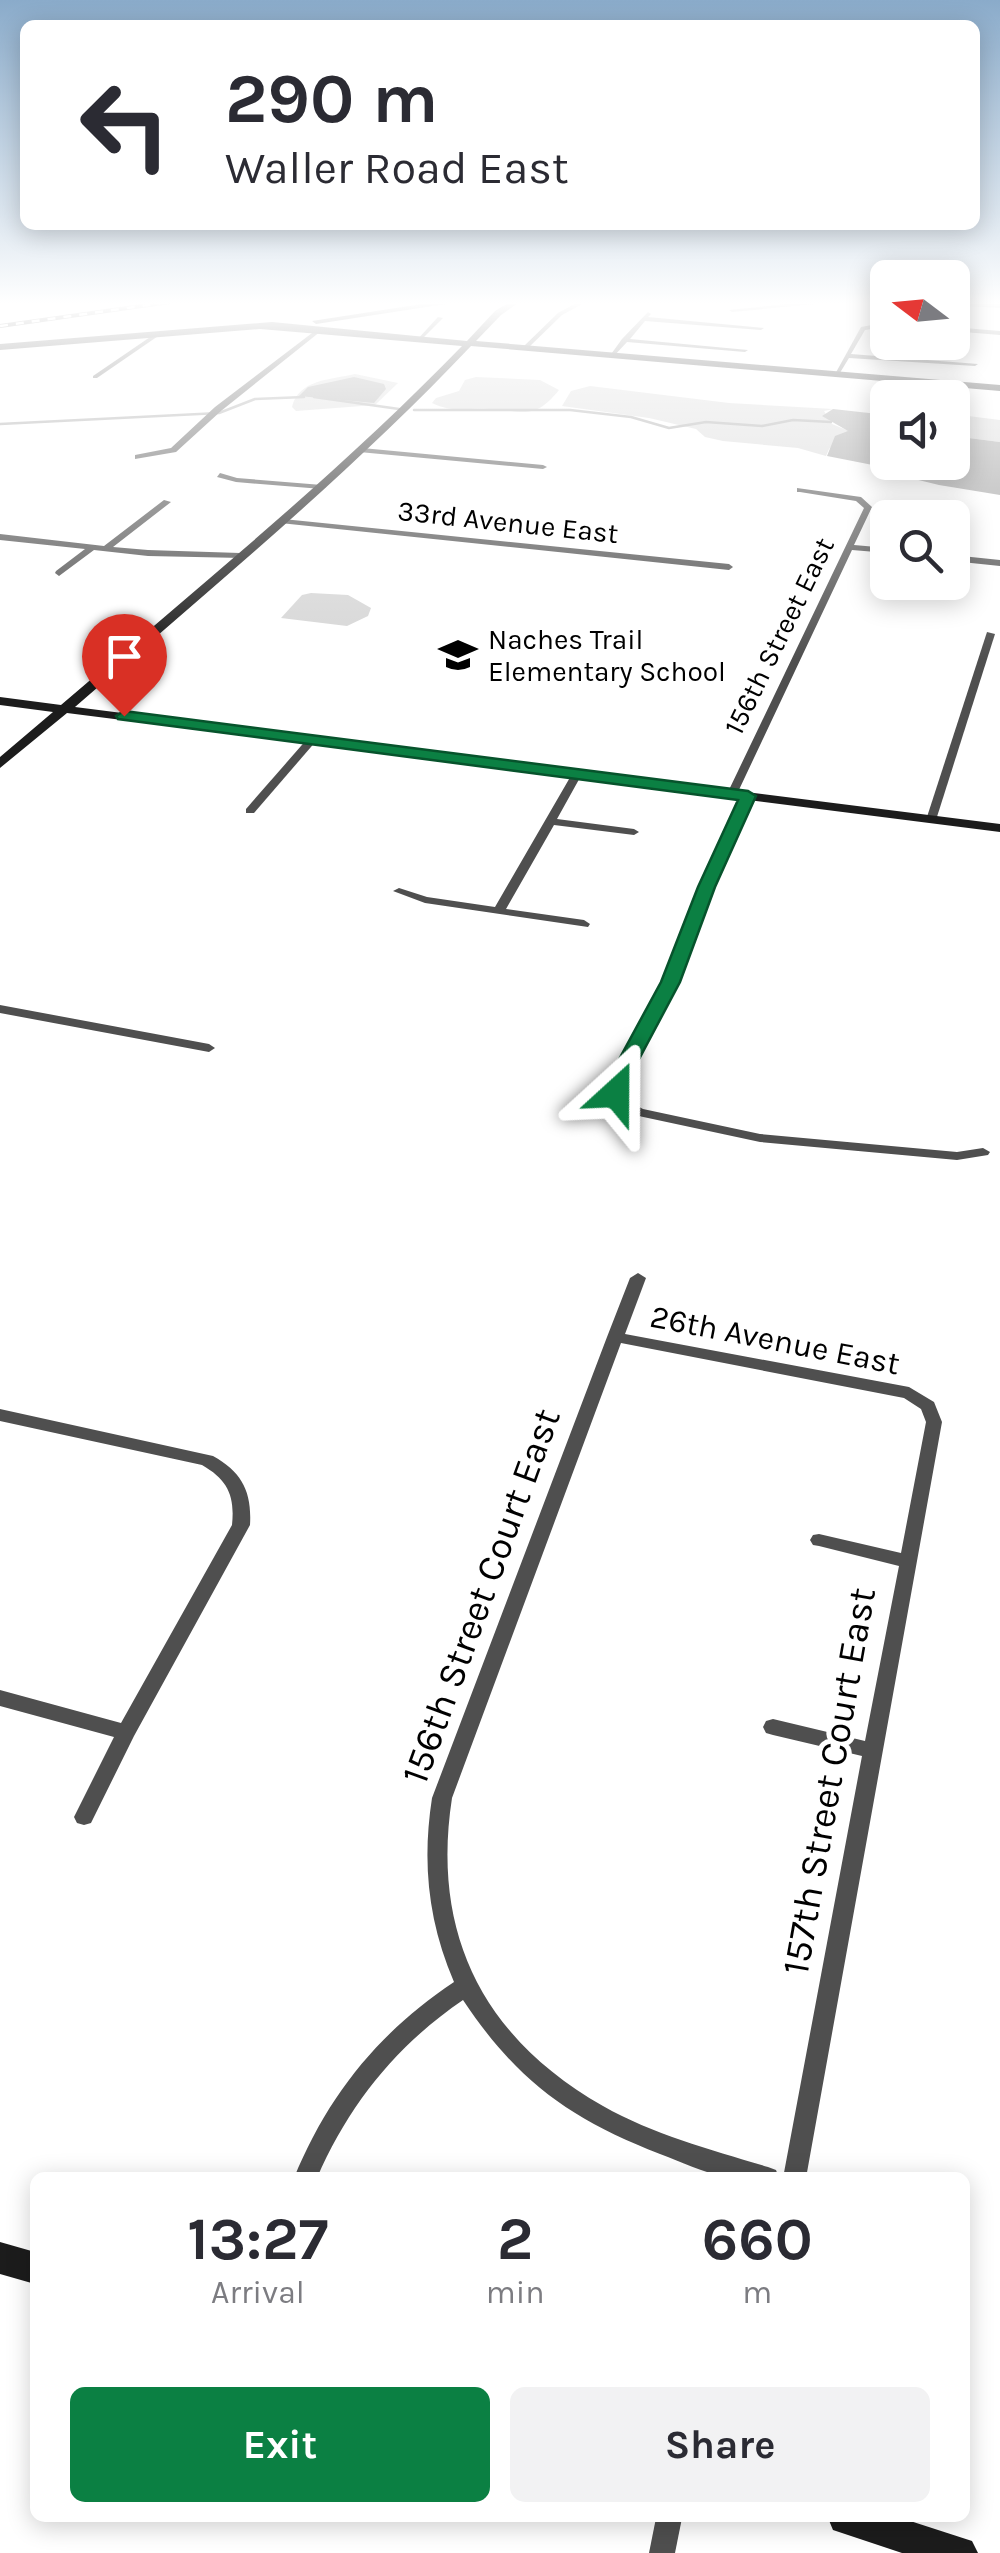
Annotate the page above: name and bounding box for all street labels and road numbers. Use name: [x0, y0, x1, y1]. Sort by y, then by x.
street label: 33rd Avenue East: [396, 494, 620, 550]
street label: 156th Street East: [717, 532, 841, 740]
street label: 26th Avenue East: [647, 1298, 903, 1382]
street label: 156th Street Court East: [392, 1402, 570, 1790]
street label: 157th Street Court East: [773, 1584, 885, 1978]

